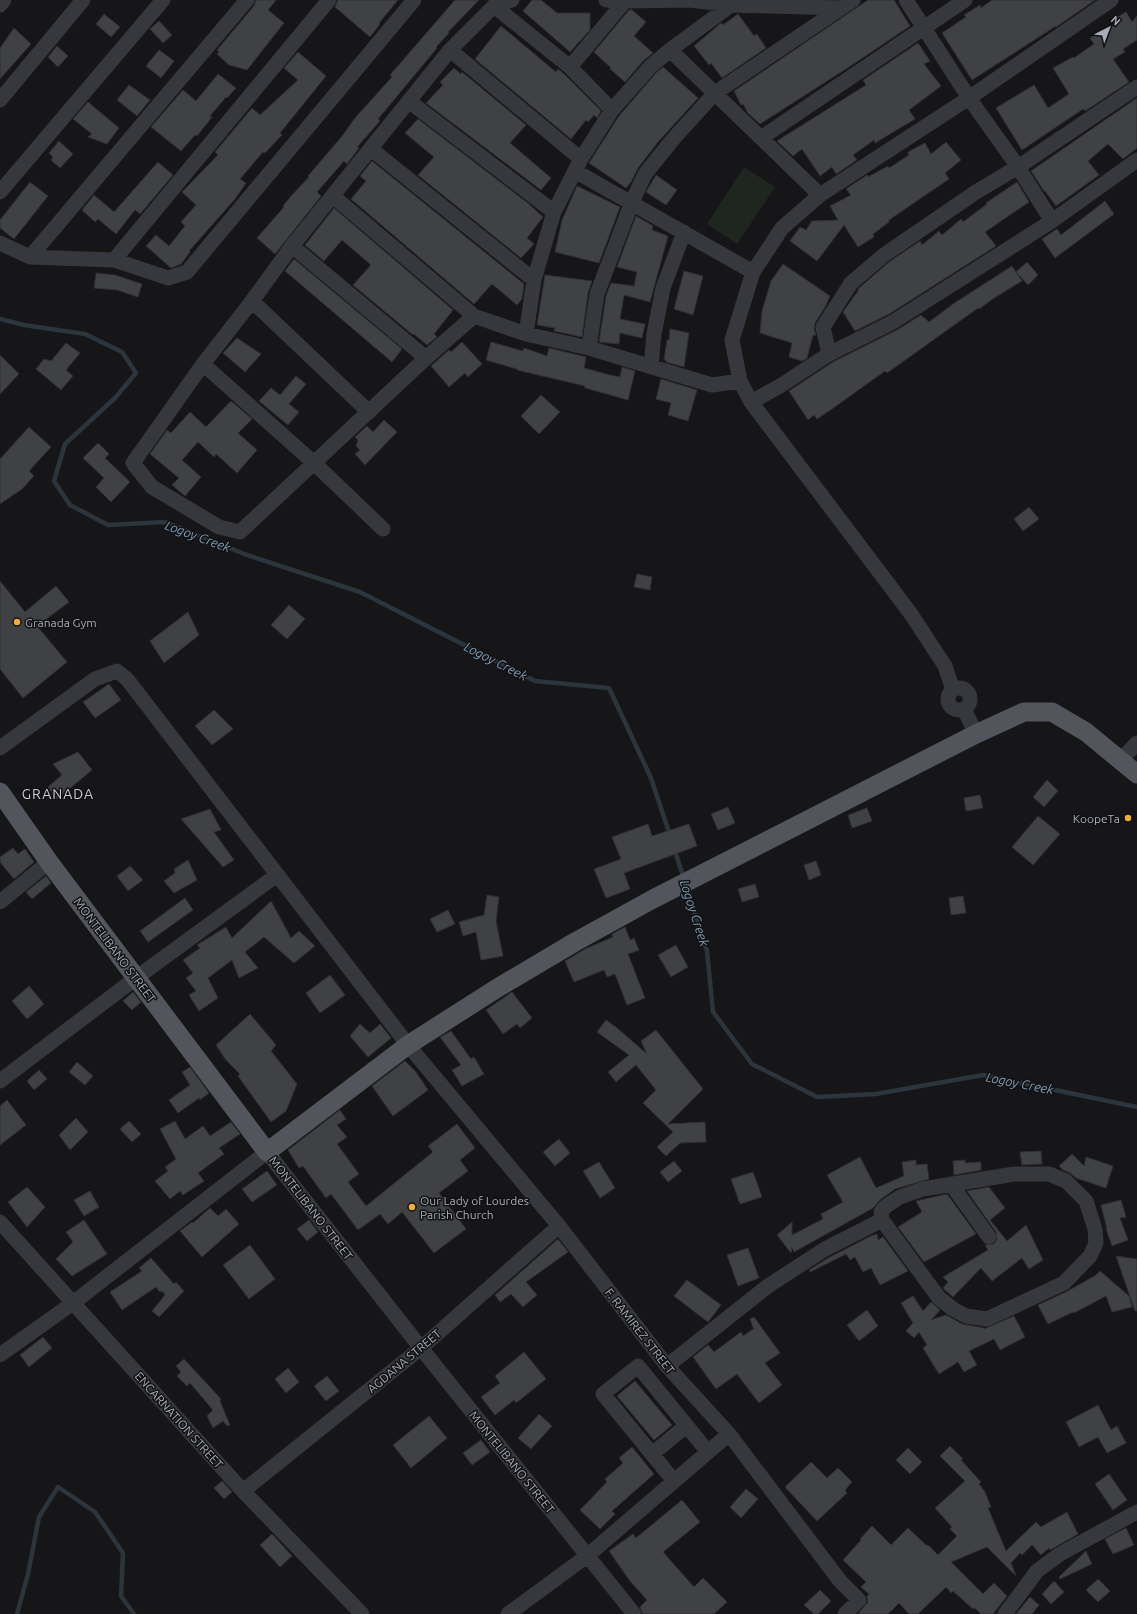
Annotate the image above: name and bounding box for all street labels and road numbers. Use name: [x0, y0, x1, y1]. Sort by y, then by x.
street label: MONTELIBANO STREET: [71, 895, 159, 1005]
street label: MONTELIBANO STREET: [267, 1154, 356, 1262]
street label: F. RAMIREZ STREET: [603, 1286, 678, 1377]
street label: AGDANA STREET: [365, 1326, 443, 1395]
street label: ENCARNATION STREET: [132, 1369, 226, 1471]
street label: MONTELIBANO STREET: [467, 1408, 557, 1516]

